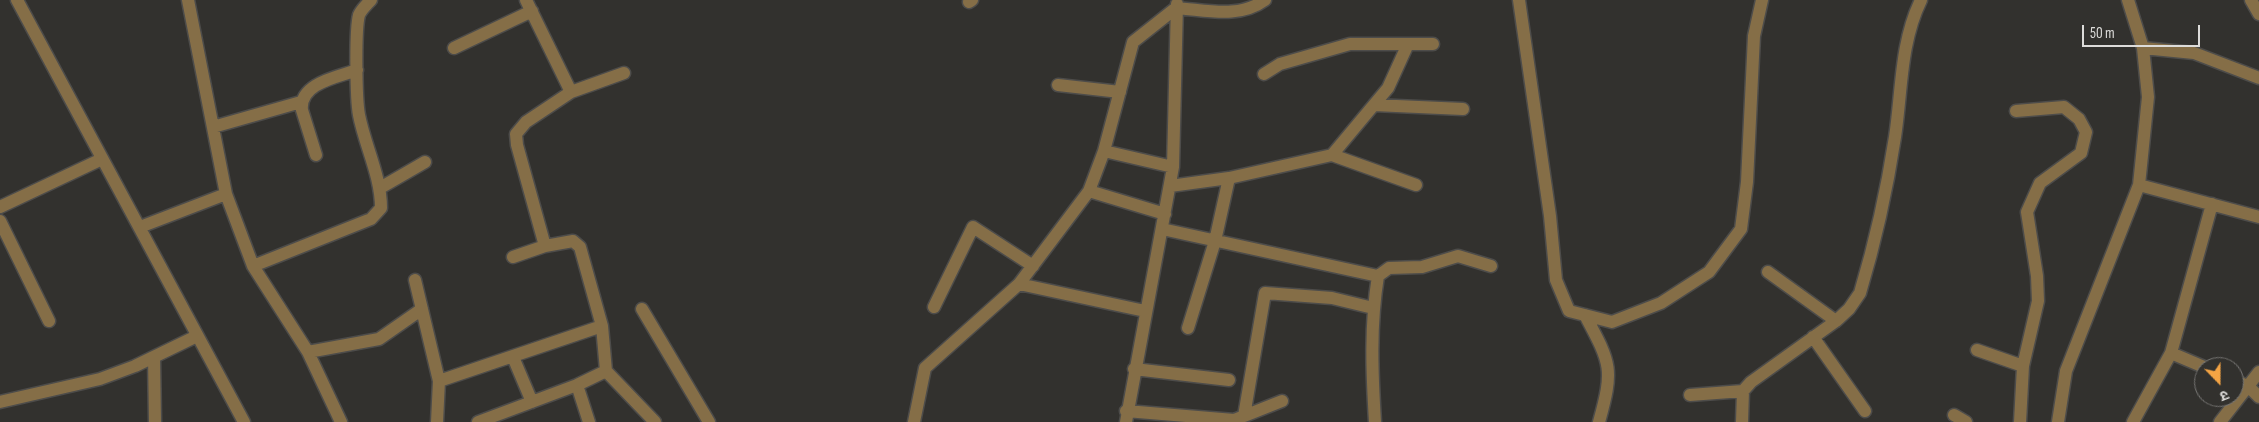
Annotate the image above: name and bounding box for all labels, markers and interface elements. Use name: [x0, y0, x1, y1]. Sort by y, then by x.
scale bar: [2084, 15, 2202, 47]
text: 50 m: [2090, 24, 2115, 43]
north arrow: [2194, 357, 2244, 407]
text: उ: [2217, 386, 2231, 405]

